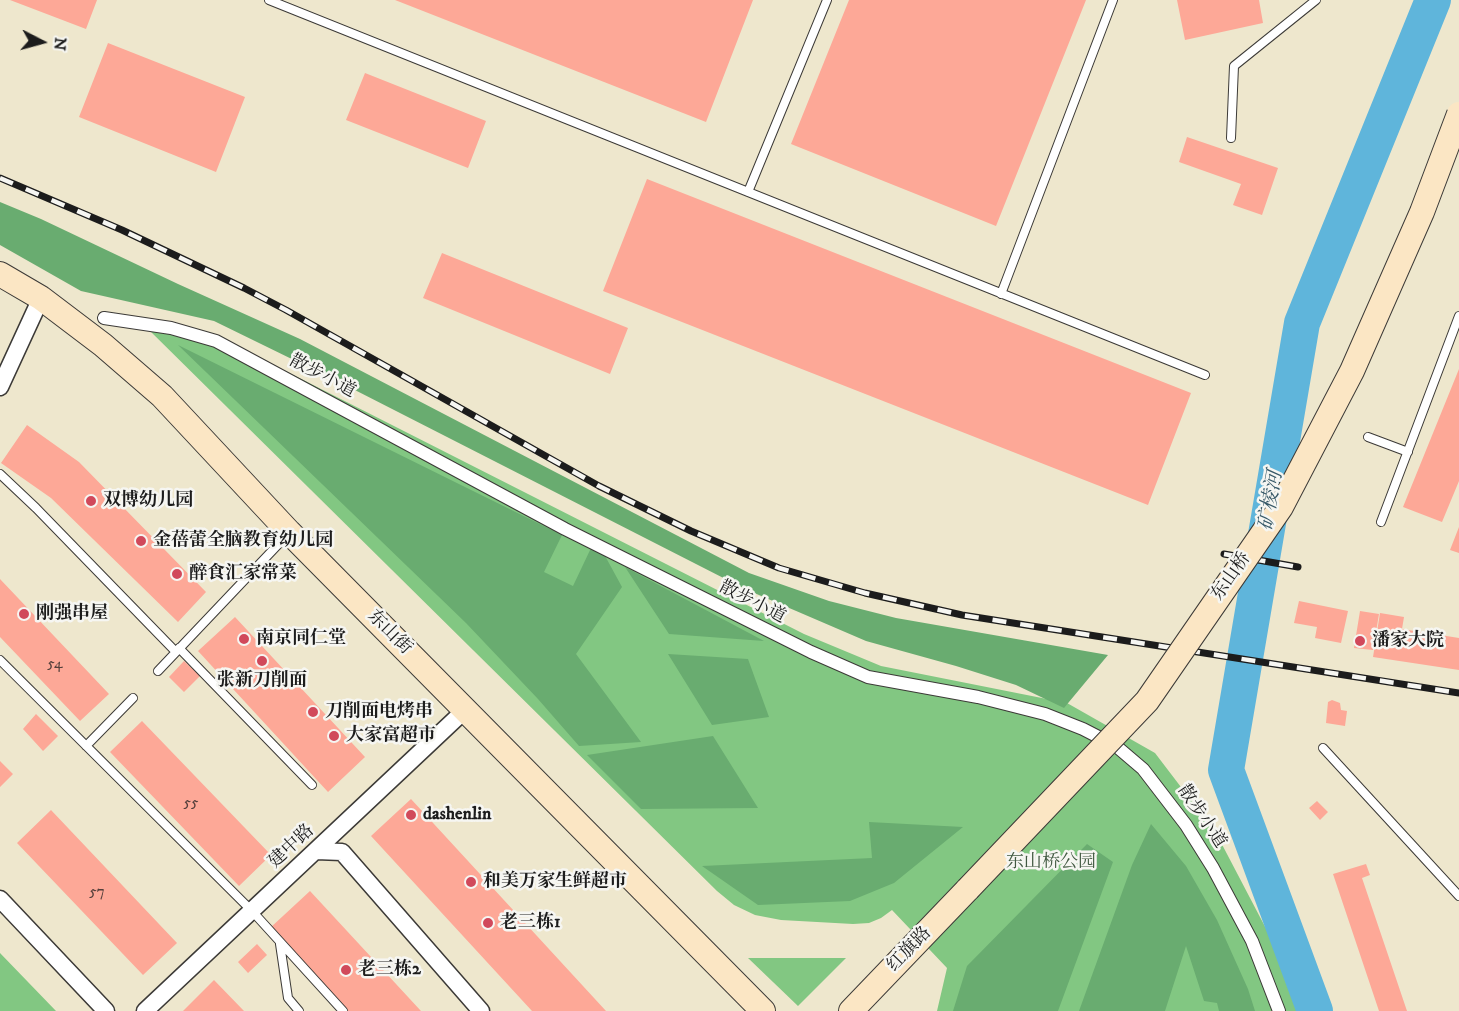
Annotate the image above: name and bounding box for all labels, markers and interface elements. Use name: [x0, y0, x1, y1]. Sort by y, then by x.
north arrow: [12, 12, 72, 72]
text: N: [49, 36, 71, 51]
street label: 散步小道: [285, 351, 359, 403]
water label: 矿棱河: [1255, 469, 1289, 533]
place label: 双博幼儿园: [103, 490, 193, 512]
marker: 双博幼儿园: [84, 494, 98, 508]
place label: 金蓓蕾全脑教育幼儿园: [153, 530, 333, 552]
marker: 金蓓蕾全脑教育幼儿园: [134, 534, 148, 548]
street label: 东山桥: [1208, 549, 1256, 605]
place label: 醉食汇家常菜: [189, 563, 297, 585]
marker: 醉食汇家常菜: [170, 567, 184, 581]
street label: 散步小道: [715, 577, 789, 629]
place label: 刚强串屋: [36, 603, 108, 625]
street label: 东山街: [362, 606, 416, 660]
marker: 刚强串屋: [17, 607, 31, 621]
place label: 南京同仁堂: [256, 628, 346, 650]
place label: 潘家大院: [1372, 630, 1444, 652]
marker: 南京同仁堂: [237, 632, 251, 646]
marker: 潘家大院: [1353, 634, 1367, 648]
marker: 张新刀削面: [255, 654, 269, 668]
house number: 54: [47, 656, 63, 674]
place label: 张新刀削面: [217, 670, 307, 692]
place label: 刀削面电烤串: [325, 701, 433, 723]
marker: 刀削面电烤串: [306, 705, 320, 719]
place label: 大家富超市: [346, 725, 436, 747]
marker: 大家富超市: [327, 729, 341, 743]
street label: 散步小道: [1172, 781, 1230, 853]
house number: 55: [184, 795, 198, 813]
place label: dashenlin: [423, 804, 491, 826]
marker: dashenlin: [404, 808, 418, 822]
street label: 建中路: [265, 821, 319, 873]
park label: 东山桥公园: [1006, 852, 1096, 874]
place label: 和美万家生鲜超市: [483, 871, 627, 893]
marker: 和美万家生鲜超市: [464, 875, 478, 889]
house number: 57: [89, 884, 105, 902]
place label: 老三栋1: [500, 912, 561, 934]
marker: 老三栋1: [481, 916, 495, 930]
street label: 红旗路: [883, 923, 937, 977]
place label: 老三栋2: [358, 959, 421, 981]
marker: 老三栋2: [339, 963, 353, 977]

